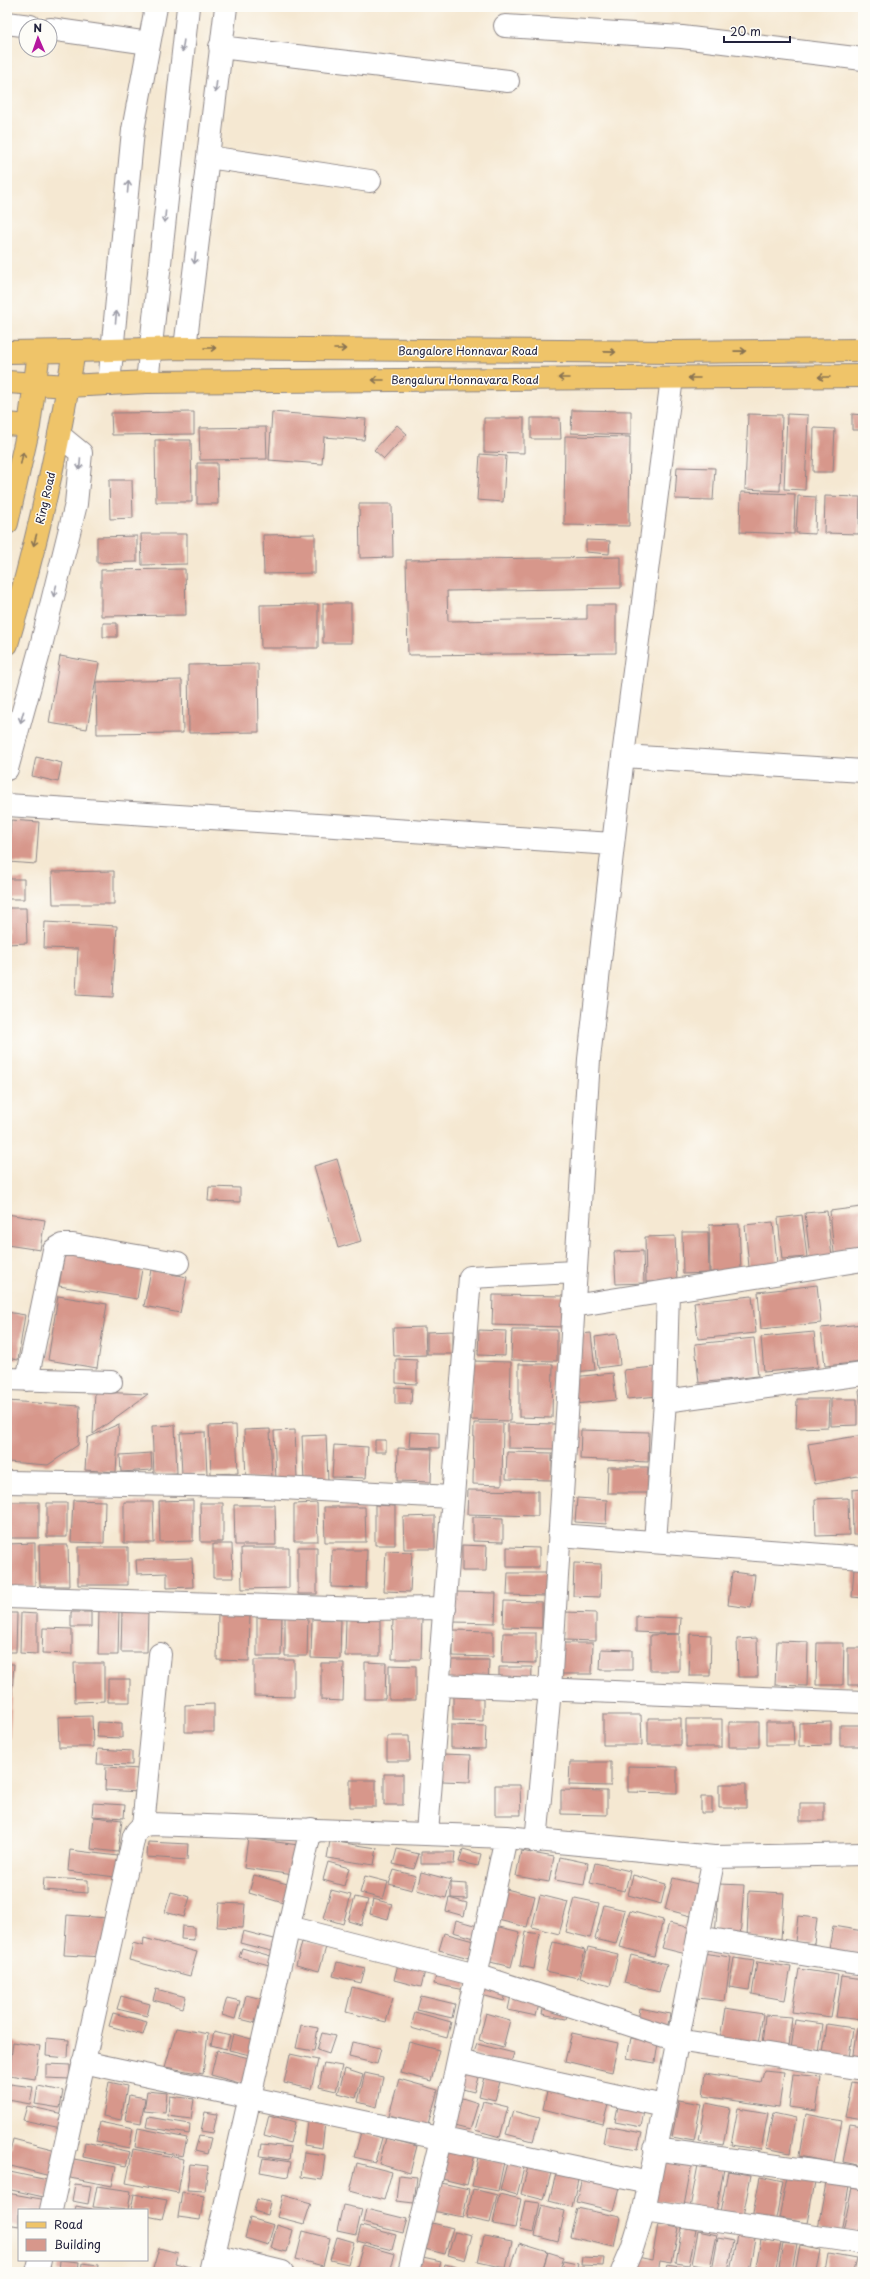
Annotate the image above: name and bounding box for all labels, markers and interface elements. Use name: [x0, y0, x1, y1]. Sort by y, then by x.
north arrow: [18, 18, 58, 58]
scale bar: [724, 18, 790, 44]
text: N: [33, 19, 43, 36]
text: 20 m: [730, 22, 761, 40]
one-way arrow: [179, 39, 187, 52]
one-way arrow: [212, 80, 220, 93]
one-way arrow: [124, 181, 132, 194]
one-way arrow: [162, 210, 169, 223]
one-way arrow: [192, 251, 199, 264]
one-way arrow: [112, 311, 119, 324]
street label: Bangalore Honnavar Road: [398, 342, 538, 359]
one-way arrow: [203, 344, 216, 352]
one-way arrow: [333, 345, 346, 353]
one-way arrow: [733, 347, 746, 355]
one-way arrow: [603, 348, 616, 356]
street label: Bengaluru Honnavara Road: [391, 371, 539, 388]
one-way arrow: [818, 373, 831, 381]
one-way arrow: [688, 374, 701, 382]
one-way arrow: [558, 375, 571, 382]
one-way arrow: [372, 376, 385, 384]
one-way arrow: [18, 452, 26, 465]
one-way arrow: [76, 457, 83, 470]
street label: Ring Road: [31, 470, 59, 526]
one-way arrow: [31, 533, 38, 546]
one-way arrow: [50, 584, 58, 597]
one-way arrow: [18, 710, 25, 723]
legend: [18, 2209, 148, 2261]
text: Road: [54, 2215, 83, 2233]
text: Building: [54, 2235, 101, 2253]

